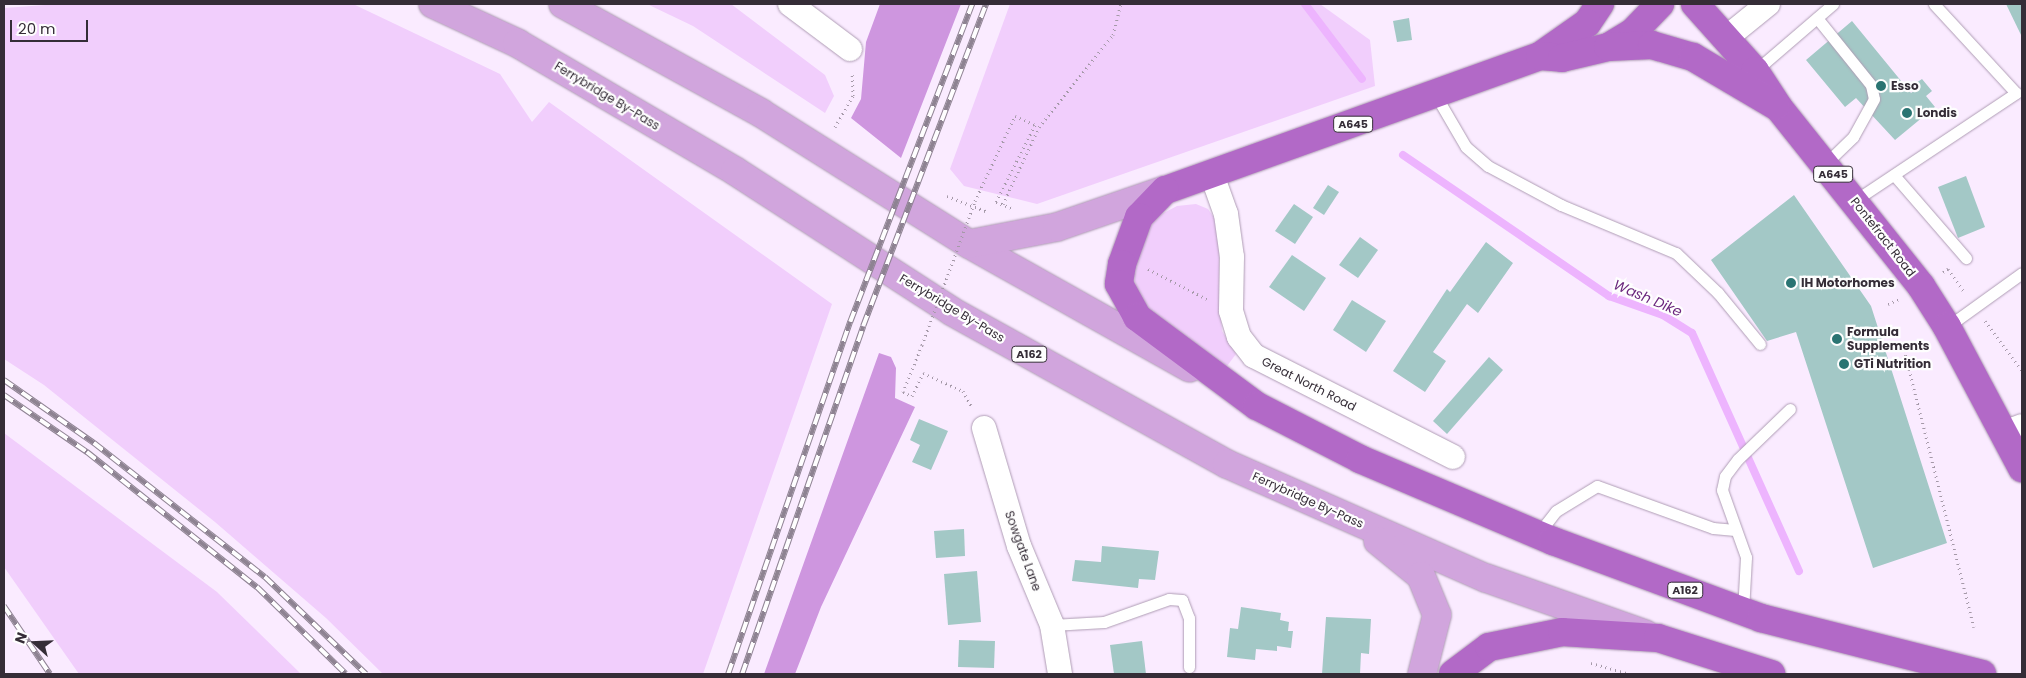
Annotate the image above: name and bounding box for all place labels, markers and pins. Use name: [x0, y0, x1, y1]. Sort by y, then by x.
place label: Esso: [1891, 79, 1919, 93]
marker: Esso: [1875, 80, 1887, 92]
place label: Londis: [1917, 106, 1957, 120]
marker: Londis: [1901, 107, 1913, 119]
place label: IH Motorhomes: [1801, 276, 1895, 290]
marker: IH Motorhomes: [1785, 277, 1797, 289]
place label: Formula Supplements: [1847, 325, 1929, 353]
marker: Formula Supplements: [1831, 333, 1843, 345]
place label: GTi Nutrition: [1854, 357, 1931, 371]
marker: GTi Nutrition: [1838, 358, 1850, 370]

